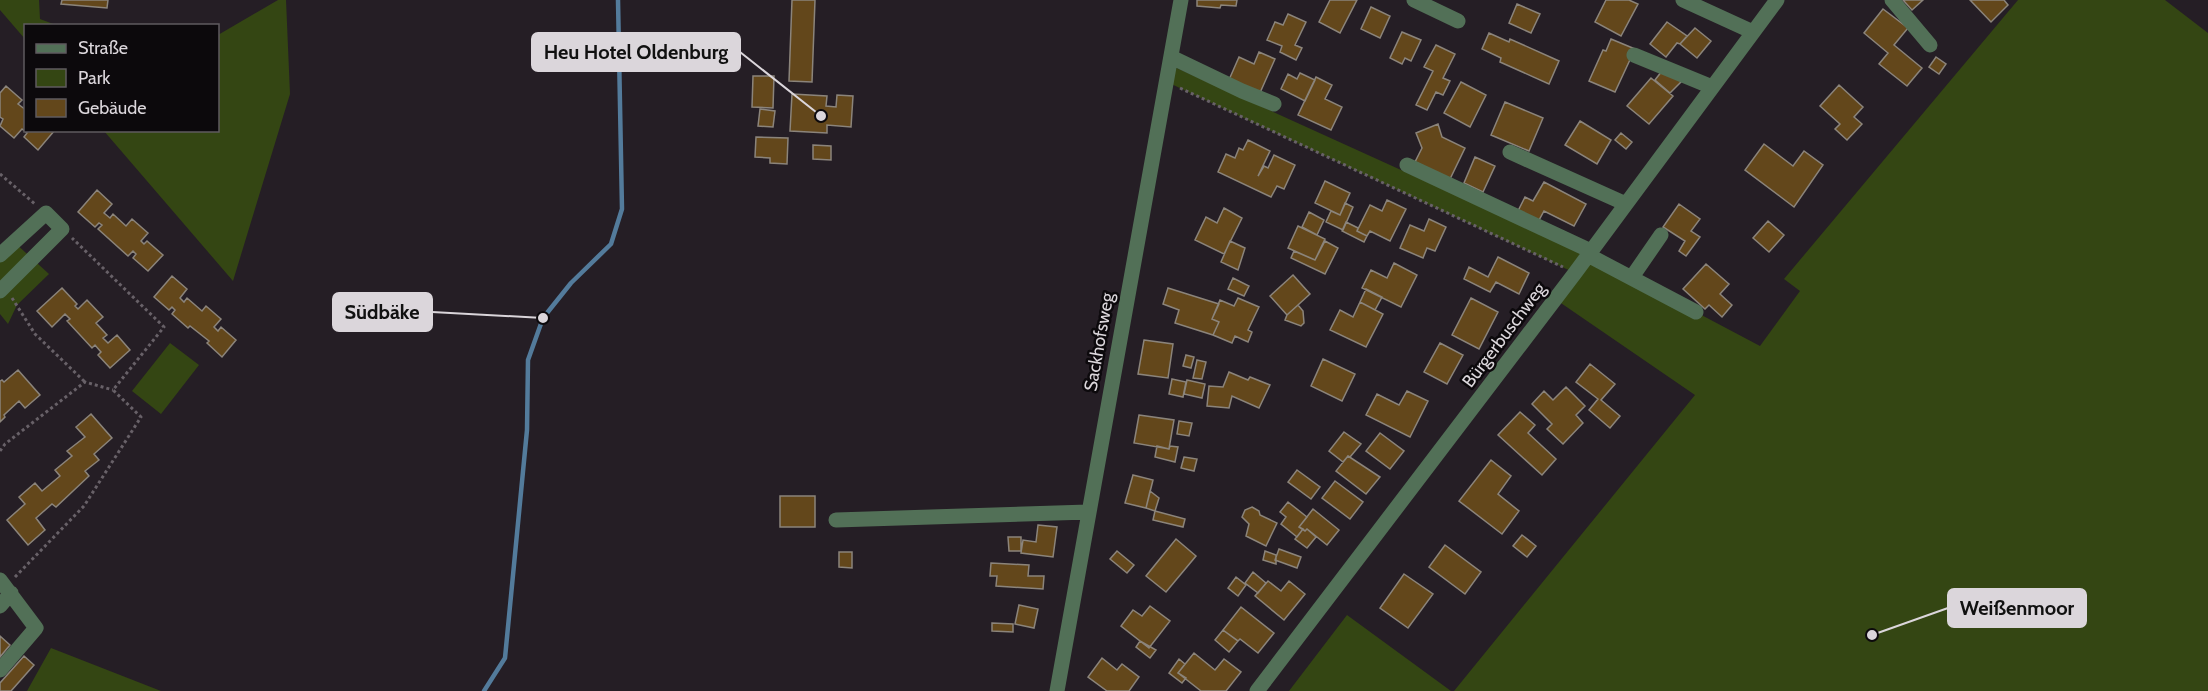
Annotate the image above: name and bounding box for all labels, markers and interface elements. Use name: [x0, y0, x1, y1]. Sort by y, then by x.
legend: [24, 24, 219, 132]
callout: Heu Hotel Oldenburg: [532, 33, 740, 71]
text: Straße: [78, 37, 128, 59]
text: Heu Hotel Oldenburg: [544, 40, 728, 64]
text: Park: [78, 67, 111, 89]
text: Gebäude: [78, 97, 147, 119]
street label: Bürgerbuschweg: [1457, 278, 1551, 392]
street label: Sackhofsweg: [1080, 290, 1119, 393]
callout: Südbäke: [333, 293, 432, 331]
text: Südbäke: [345, 300, 419, 324]
callout: Weißenmoor: [1948, 589, 2086, 627]
text: Weißenmoor: [1960, 596, 2075, 620]

